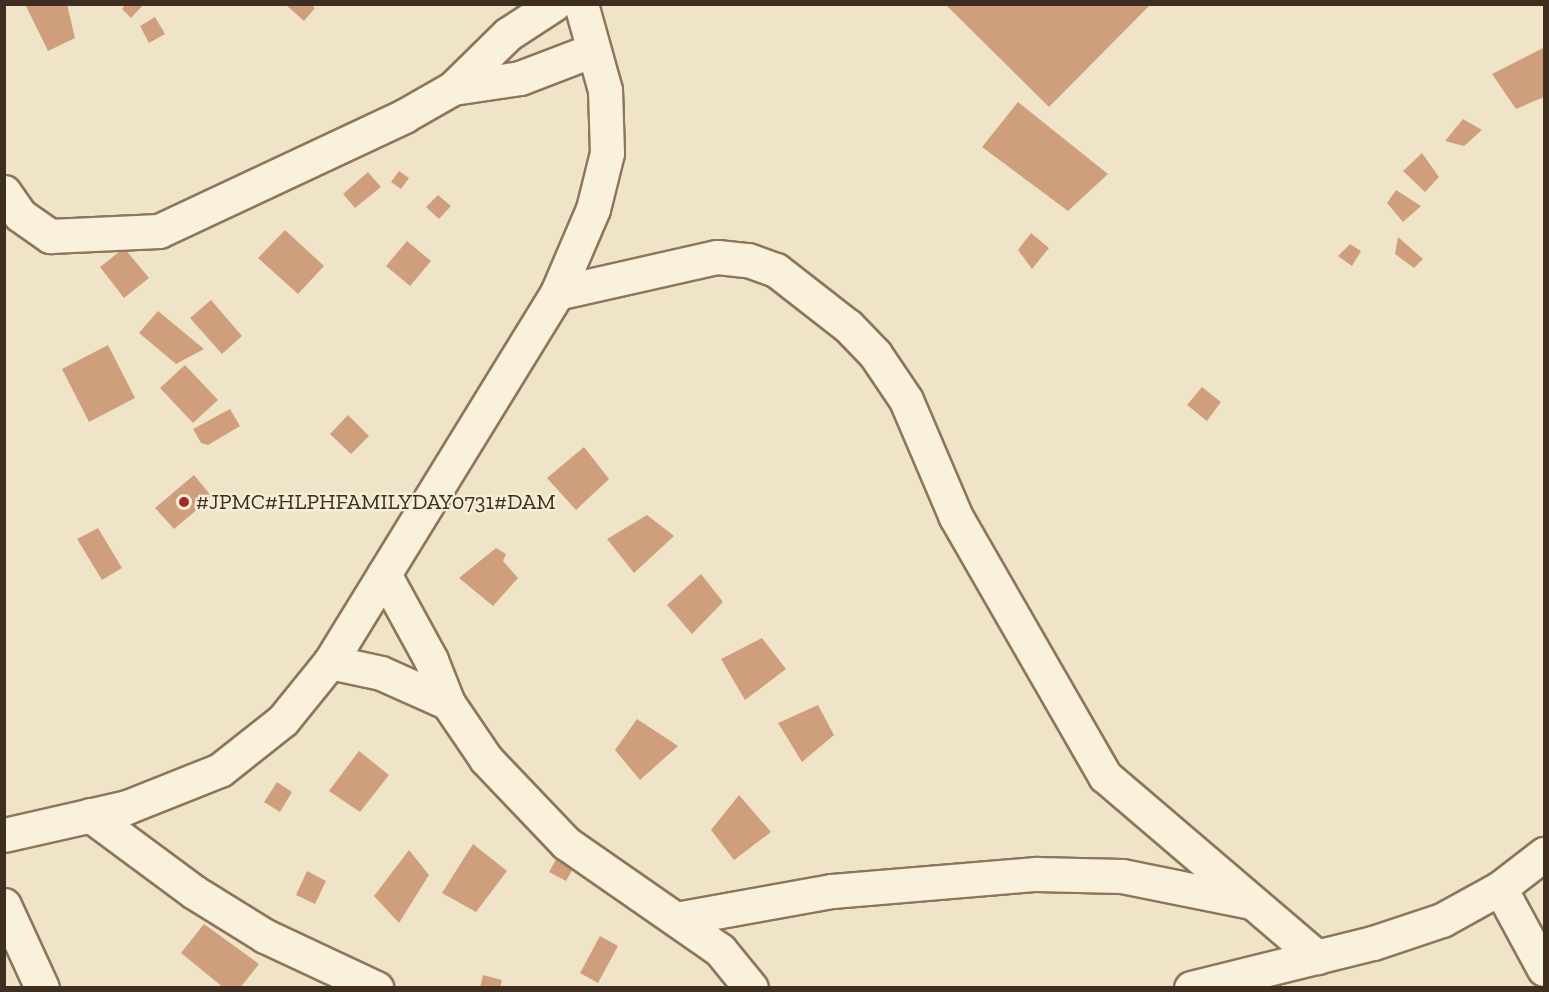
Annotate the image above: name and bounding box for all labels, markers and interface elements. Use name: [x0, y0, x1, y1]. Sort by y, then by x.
place label: #JPMC#HLPHFAMILYDAY0731#DAM: [196, 489, 556, 515]
marker: #JPMC#HLPHFAMILYDAY0731#DAM: [177, 495, 191, 509]

